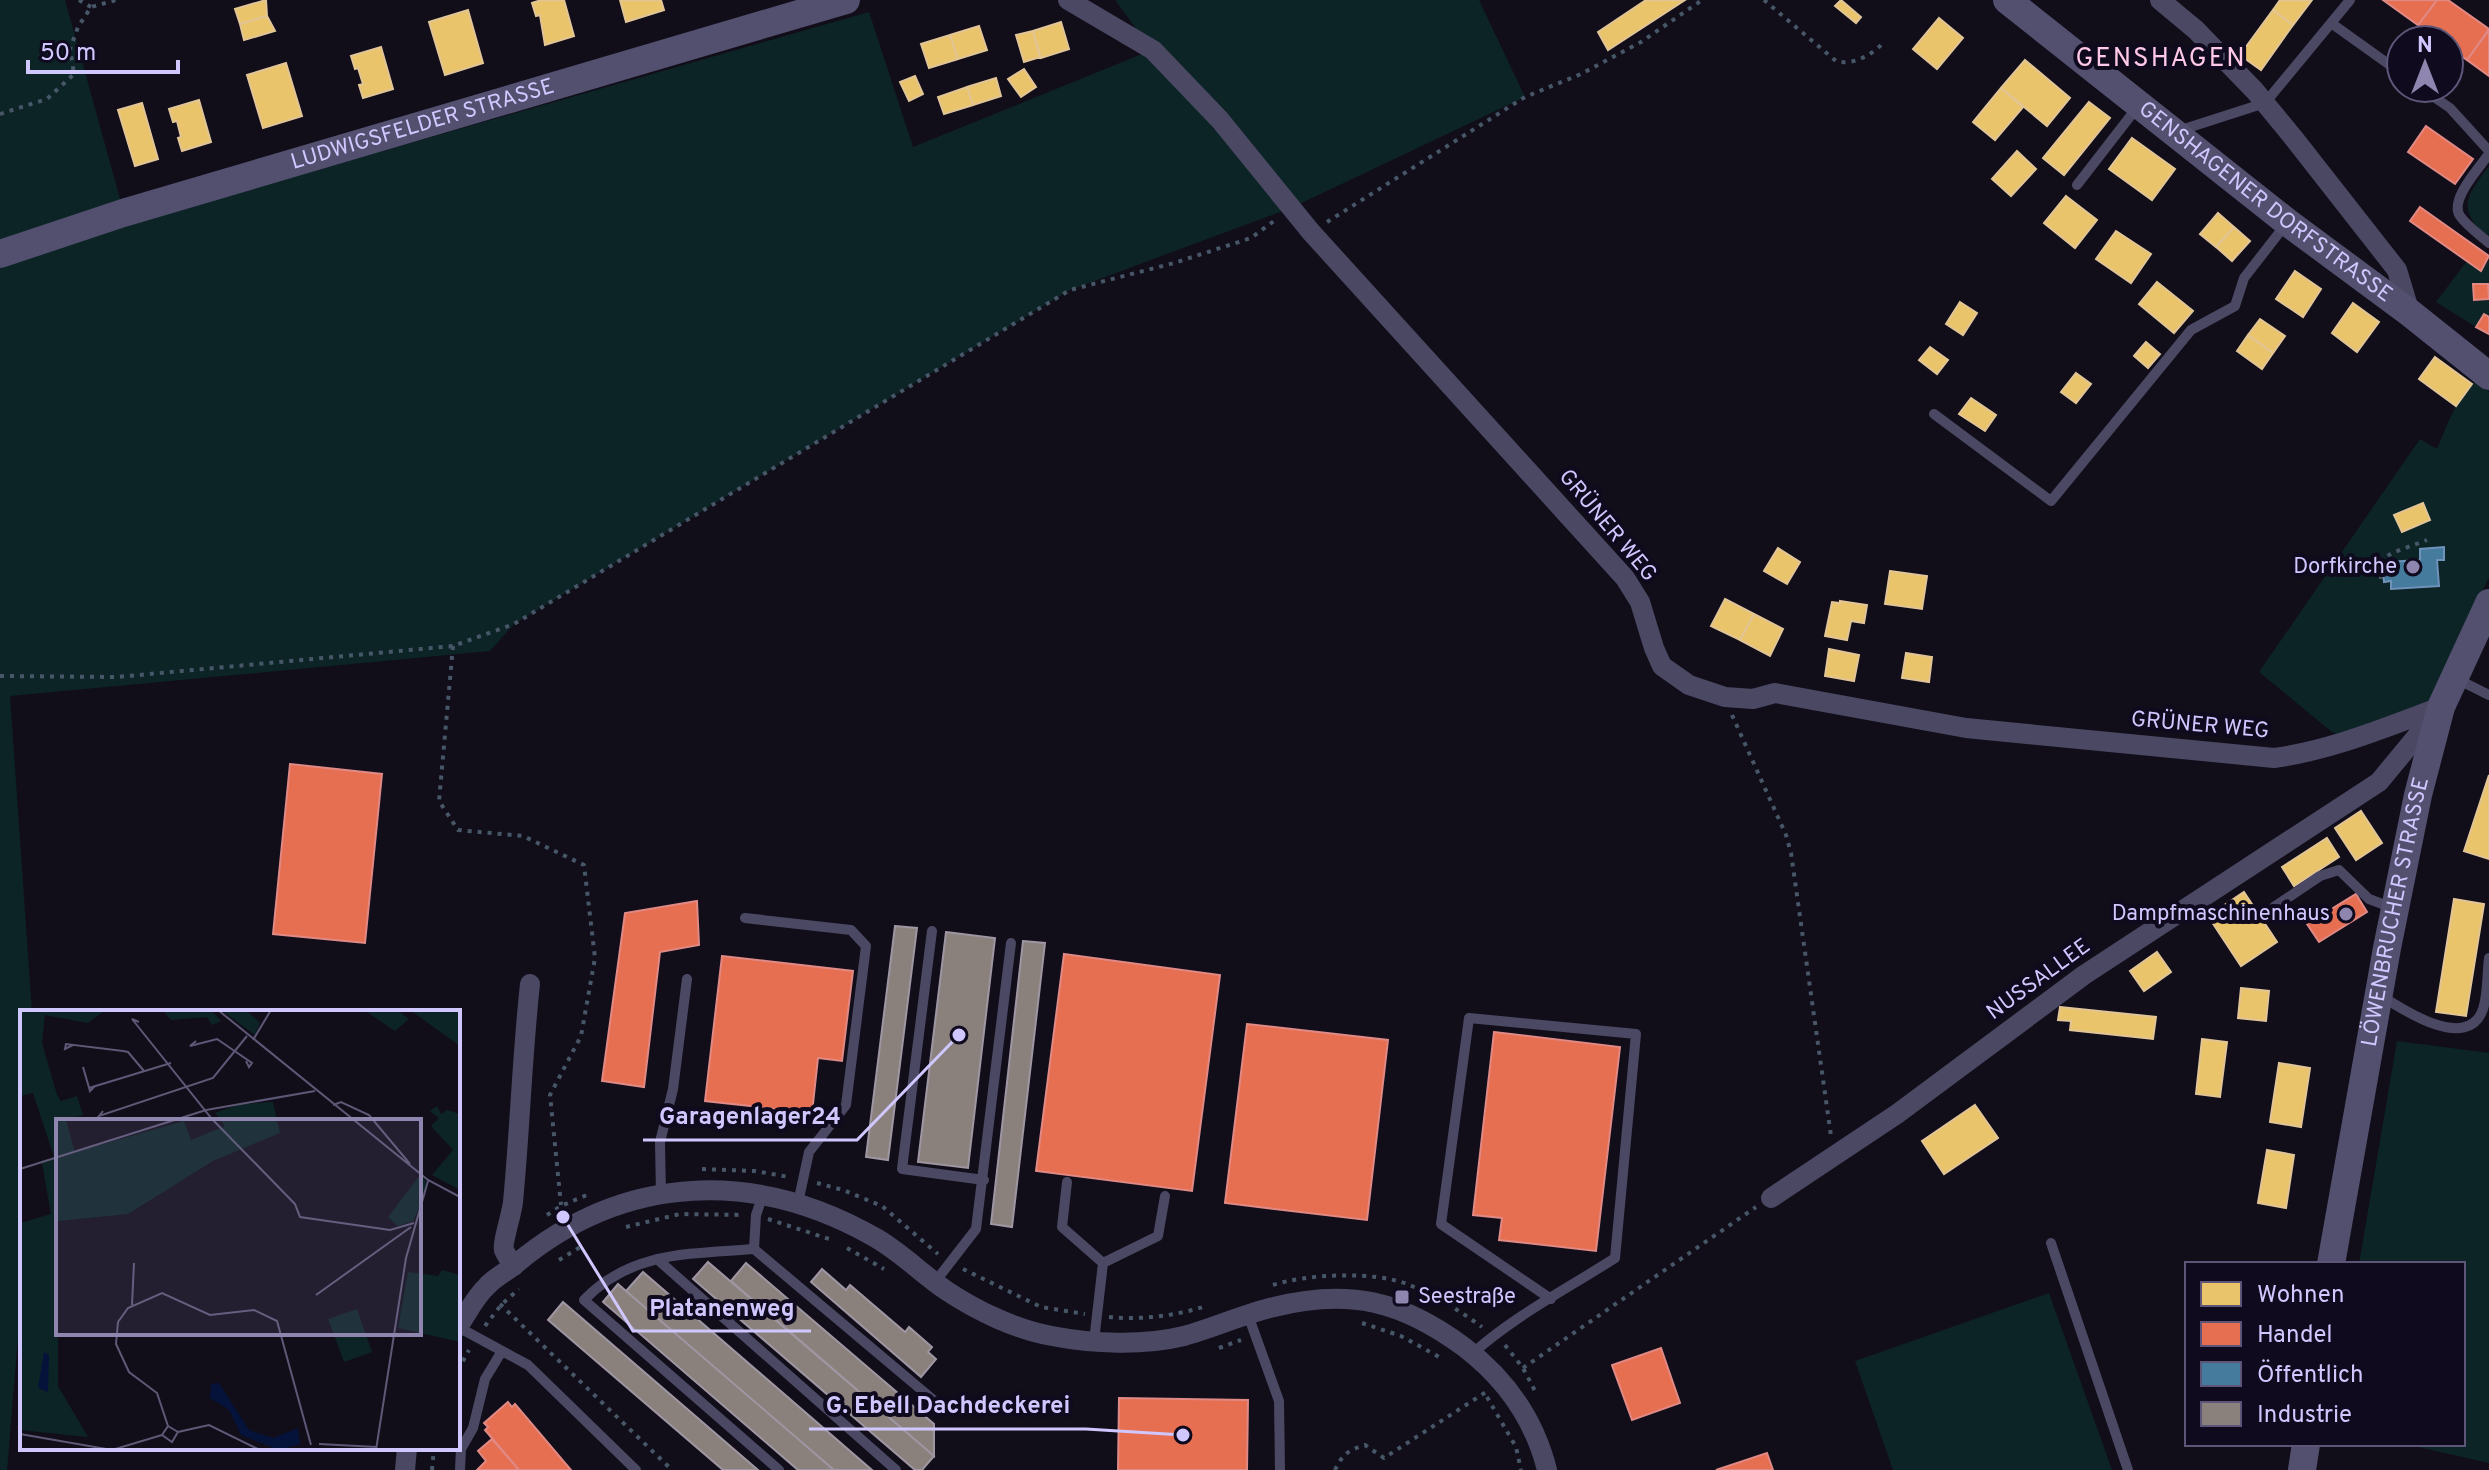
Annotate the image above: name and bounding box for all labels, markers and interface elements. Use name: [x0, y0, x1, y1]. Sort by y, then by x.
scale bar: [28, 24, 178, 74]
north arrow: [2385, 24, 2465, 104]
text: N: [2417, 33, 2433, 60]
text: 50 m: [40, 39, 96, 69]
district label: GENSHAGEN: [2075, 43, 2247, 76]
street label: LUDWIGSFELDER STRASSE: [288, 73, 558, 176]
street label: GENSHAGENER DORFSTRASSE: [2133, 96, 2398, 309]
street label: GRÜNER WEG: [1552, 463, 1663, 588]
place label: Dorfkirche: [2293, 554, 2397, 581]
marker: Dorfkirche: [2404, 558, 2422, 576]
street label: GRÜNER WEG: [2130, 705, 2270, 745]
street label: LÖWENBRUCHER STRASSE: [2356, 774, 2436, 1049]
place label: Dampfmaschinenhaus: [2112, 901, 2330, 928]
marker: Dampfmaschinenhaus: [2337, 905, 2355, 923]
street label: NUSSALLEE: [1982, 933, 2096, 1027]
inset map: [20, 1010, 460, 1450]
callout: Garagenlager24: [643, 1092, 857, 1140]
text: Garagenlager24: [659, 1103, 841, 1133]
legend: [2185, 1262, 2465, 1446]
text: Wohnen: [2257, 1281, 2344, 1311]
callout: Platanenweg: [633, 1283, 811, 1331]
place label: Seestraße: [1418, 1284, 1516, 1311]
marker: Seestraße: [1393, 1288, 1411, 1306]
text: Platanenweg: [649, 1295, 795, 1325]
text: Handel: [2257, 1321, 2333, 1351]
text: Öffentlich: [2257, 1359, 2364, 1391]
callout: G. Ebell Dachdeckerei: [809, 1381, 1086, 1429]
text: G. Ebell Dachdeckerei: [826, 1392, 1070, 1422]
text: Industrie: [2257, 1401, 2352, 1431]

